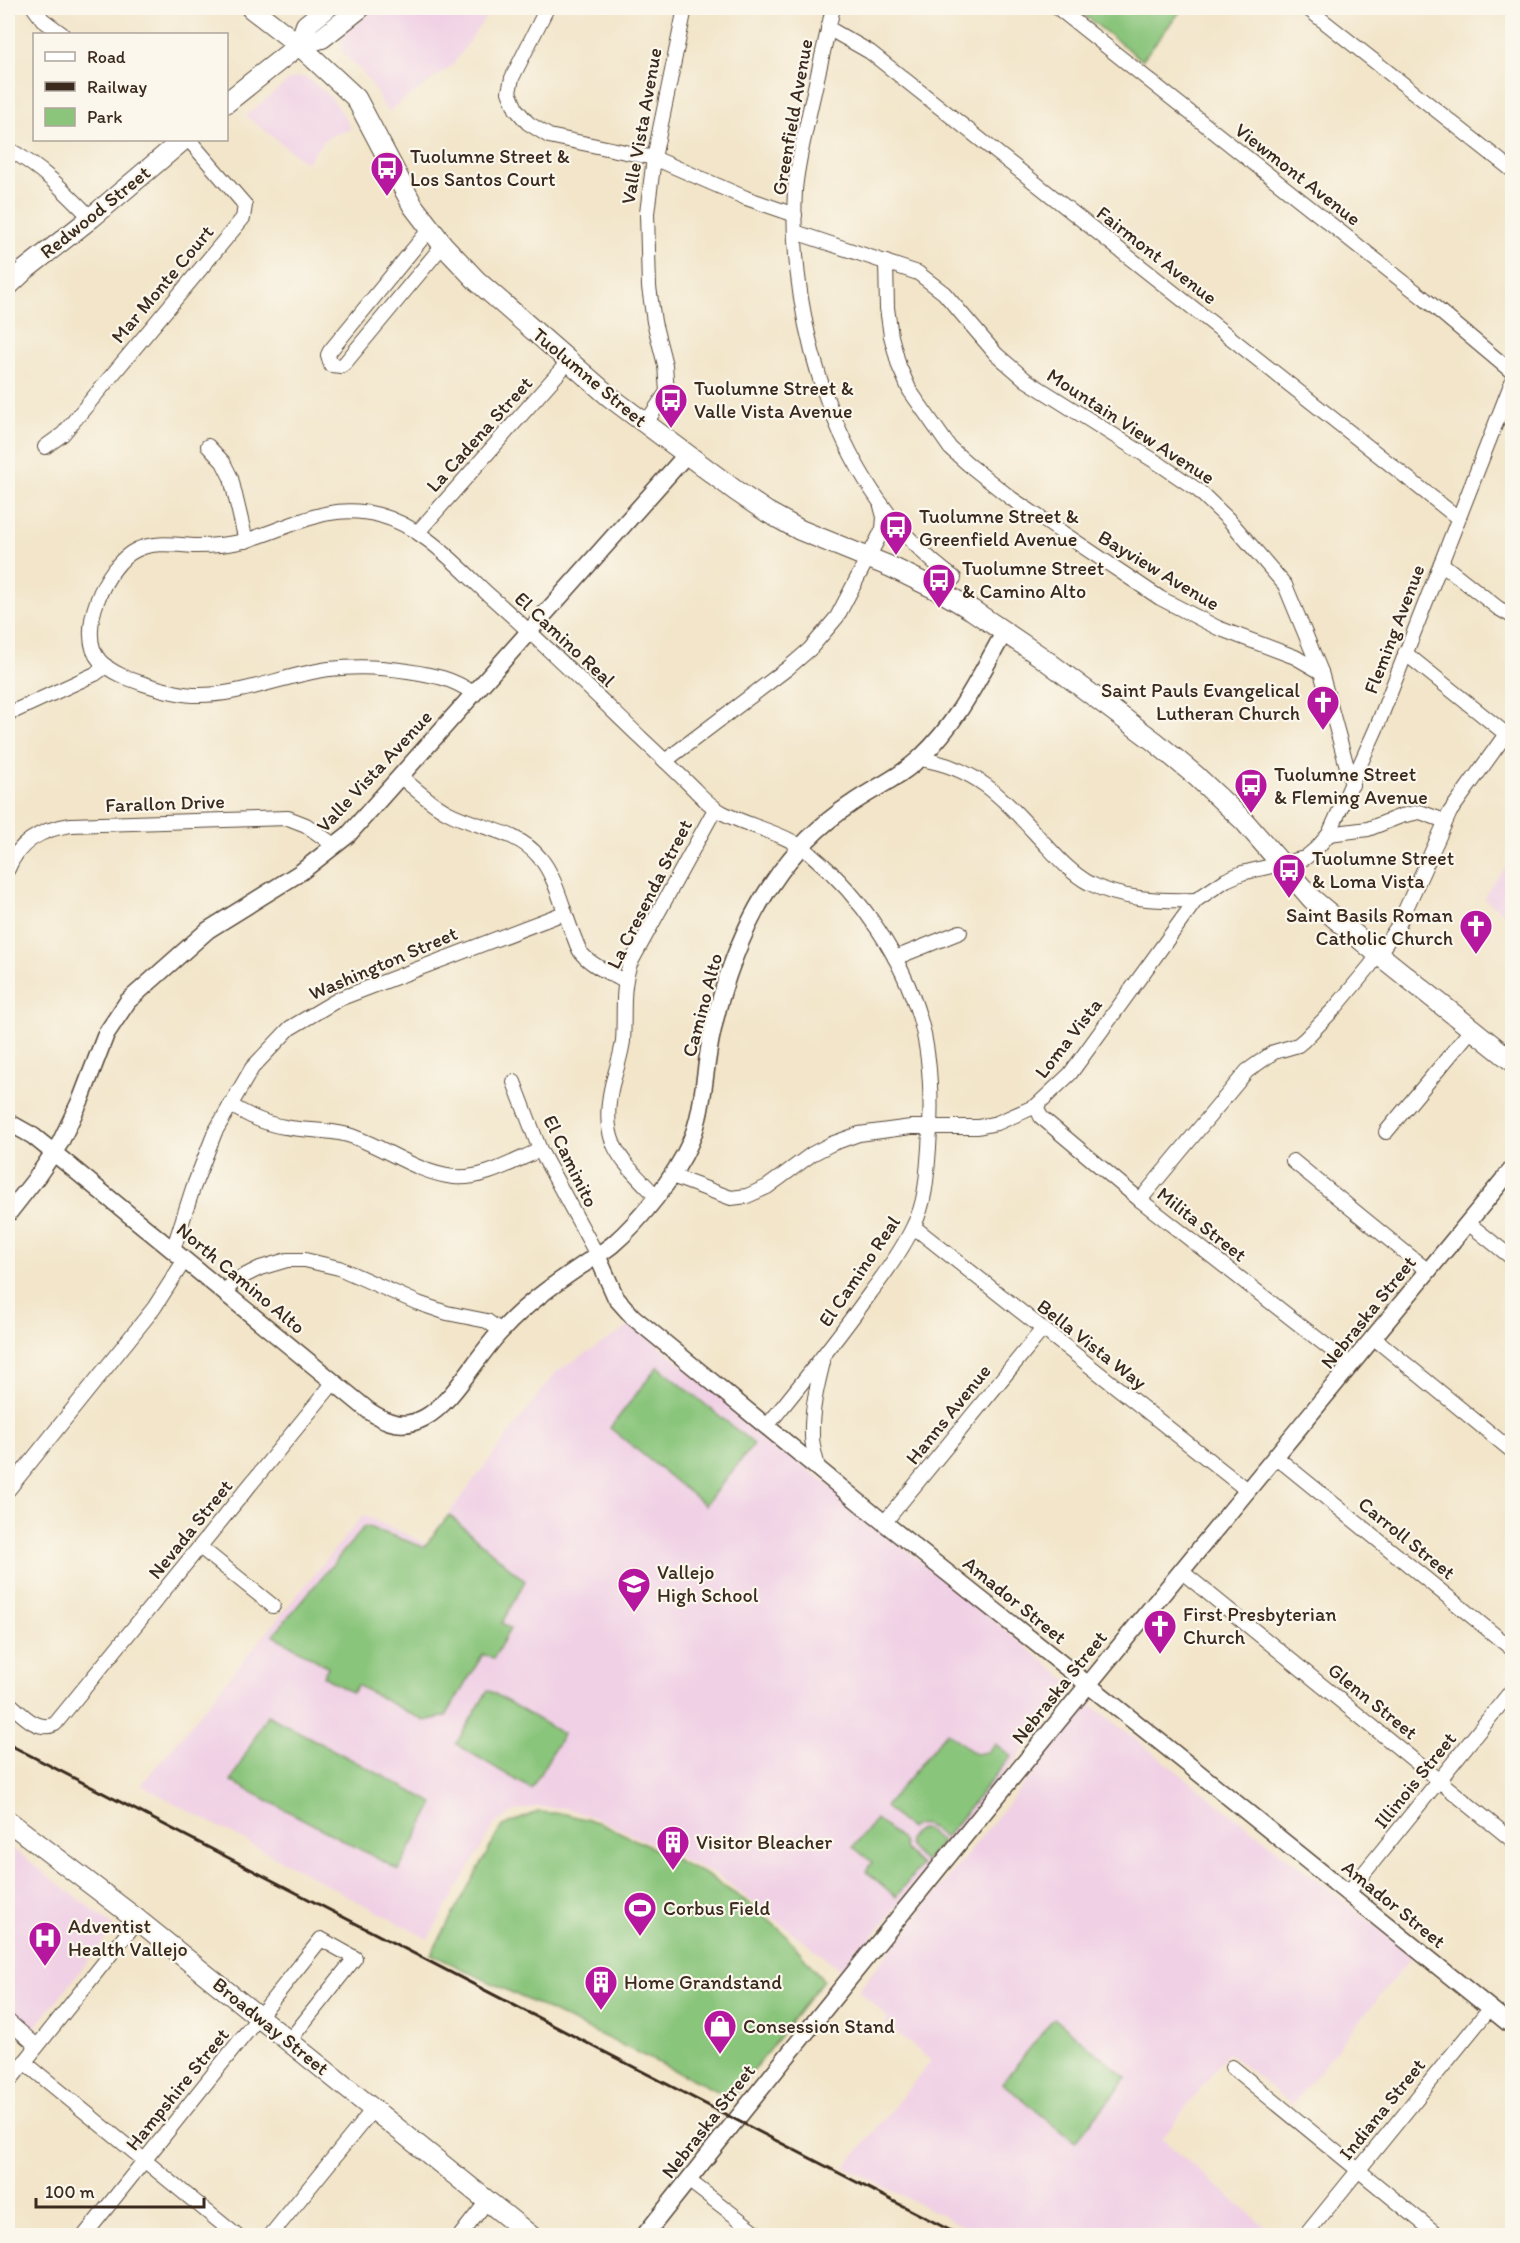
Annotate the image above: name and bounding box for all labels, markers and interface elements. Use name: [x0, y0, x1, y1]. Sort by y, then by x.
legend: [33, 33, 228, 141]
street label: Greenfield Avenue: [766, 37, 818, 197]
text: Road: [87, 46, 126, 68]
street label: Valle Vista Avenue: [615, 46, 667, 206]
text: Railway: [87, 76, 148, 98]
text: Park: [87, 106, 122, 128]
street label: Viewmont Avenue: [1230, 117, 1366, 231]
place label: Tuolumne Street & Los Santos Court: [410, 144, 570, 191]
bus stop icon: Tuolumne Street & Los Santos Court: [369, 150, 405, 197]
street label: Redwood Street: [35, 160, 155, 264]
street label: Fairmont Avenue: [1092, 201, 1222, 309]
street label: Mar Monte Court: [106, 220, 219, 348]
street label: Tuolumne Street: [528, 322, 652, 432]
street label: Mountain View Avenue: [1043, 363, 1219, 489]
street label: La Cadena Street: [421, 371, 538, 497]
place label: Tuolumne Street & Valle Vista Avenue: [694, 376, 854, 423]
bus stop icon: Tuolumne Street & Valle Vista Avenue: [653, 382, 689, 429]
place label: Tuolumne Street & Greenfield Avenue: [919, 504, 1079, 551]
bus stop icon: Tuolumne Street & Greenfield Avenue: [878, 509, 914, 556]
street label: Bayview Avenue: [1094, 524, 1224, 616]
place label: Tuolumne Street & Camino Alto: [962, 556, 1104, 603]
street label: Fleming Avenue: [1358, 561, 1430, 697]
bus stop icon: Tuolumne Street & Camino Alto: [921, 562, 957, 609]
street label: El Camino Real: [510, 586, 620, 692]
place label: Saint Pauls Evangelical Lutheran Church: [1101, 678, 1300, 725]
church icon: Saint Pauls Evangelical Lutheran Church: [1305, 684, 1341, 731]
street label: Valle Vista Avenue: [311, 705, 437, 837]
place label: Tuolumne Street & Fleming Avenue: [1274, 762, 1428, 809]
bus stop icon: Tuolumne Street & Fleming Avenue: [1233, 767, 1269, 814]
street label: Farallon Drive: [105, 789, 225, 817]
street label: La Cresenda Street: [601, 815, 697, 973]
place label: Tuolumne Street & Loma Vista: [1312, 846, 1454, 893]
bus stop icon: Tuolumne Street & Loma Vista: [1271, 852, 1307, 899]
place label: Saint Basils Roman Catholic Church: [1286, 903, 1453, 950]
church icon: Saint Basils Roman Catholic Church: [1458, 908, 1494, 955]
street label: Washington Street: [305, 921, 461, 1005]
street label: Camino Alto: [677, 950, 727, 1060]
street label: Loma Vista: [1029, 993, 1107, 1083]
street label: El Caminito: [538, 1111, 604, 1211]
street label: Milita Street: [1152, 1182, 1252, 1267]
street label: El Camino Real: [813, 1211, 905, 1331]
street label: North Camino Alto: [172, 1217, 310, 1339]
street label: Nebraska Street: [1315, 1251, 1421, 1373]
street label: Bella Vista Way: [1032, 1294, 1152, 1395]
street label: Hanns Avenue: [900, 1359, 996, 1469]
street label: Nevada Street: [143, 1474, 238, 1584]
street label: Carroll Street: [1354, 1492, 1460, 1584]
street label: Amador Street: [958, 1551, 1072, 1649]
place label: Vallejo High School: [657, 1560, 759, 1607]
school or university icon: Vallejo High School: [616, 1566, 652, 1613]
place label: First Presbyterian Church: [1183, 1602, 1337, 1649]
church icon: First Presbyterian Church: [1142, 1608, 1178, 1655]
street label: Nebraska Street: [1006, 1626, 1112, 1748]
street label: Glenn Street: [1323, 1658, 1423, 1744]
street label: Illinois Street: [1369, 1727, 1461, 1833]
building icon: Visitor Bleacher: [655, 1824, 691, 1871]
place label: Visitor Bleacher: [696, 1830, 832, 1854]
street label: Amador Street: [1337, 1855, 1451, 1953]
sports icon: Corbus Field: [622, 1890, 658, 1937]
place label: Corbus Field: [663, 1896, 770, 1920]
place label: Adventist Health Vallejo: [68, 1914, 188, 1961]
hospital icon: Adventist Health Vallejo: [27, 1920, 63, 1967]
building icon: Home Grandstand: [583, 1964, 619, 2011]
place label: Home Grandstand: [624, 1970, 782, 1994]
street label: Broadway Street: [208, 1972, 334, 2080]
shop icon: Consession Stand: [702, 2008, 738, 2055]
place label: Consession Stand: [743, 2014, 895, 2038]
street label: Hampshire Street: [120, 2022, 234, 2155]
street label: Indiana Street: [1334, 2053, 1430, 2165]
street label: Nebraska Street: [656, 2059, 760, 2183]
scale bar: [36, 2171, 204, 2209]
text: 100 m: [45, 2181, 95, 2203]

